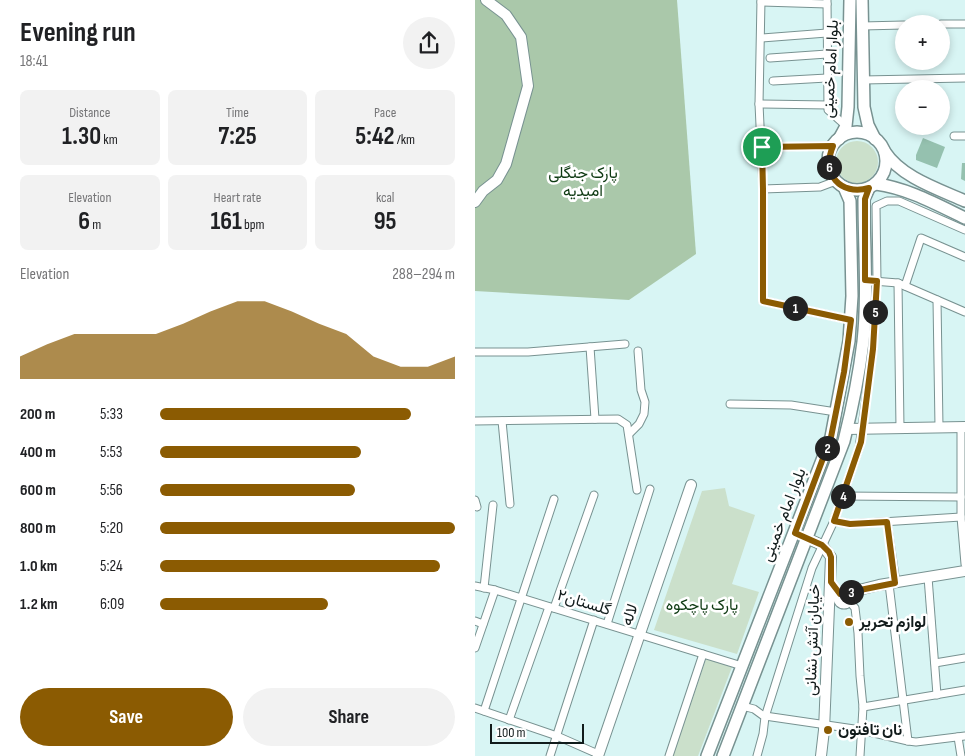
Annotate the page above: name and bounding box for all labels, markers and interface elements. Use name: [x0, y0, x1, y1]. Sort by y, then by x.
map controls: [895, 15, 950, 135]
button: +: [895, 15, 950, 70]
text: Evening run: [20, 16, 136, 49]
button: share: [403, 17, 455, 69]
street label: بلوار امام خمینی: [819, 19, 843, 119]
text: 18:41: [20, 52, 48, 71]
button: −: [895, 80, 950, 135]
text: Distance: [69, 104, 110, 121]
text: Time: [226, 104, 249, 121]
text: Pace: [374, 104, 396, 121]
text: 1.30: [62, 121, 101, 152]
text: 7:25: [218, 121, 257, 152]
text: 5:42: [355, 121, 395, 152]
pin: [741, 126, 783, 168]
text: km: [101, 131, 118, 148]
text: /km: [395, 131, 415, 148]
icon: arrive: [748, 133, 776, 161]
pin: 6: [817, 154, 841, 180]
text: 6: [826, 159, 833, 176]
park label: پارک جنگلی امیدیه: [548, 164, 618, 201]
text: Elevation: [68, 189, 111, 206]
text: Heart rate: [214, 189, 261, 206]
text: kcal: [376, 189, 394, 206]
text: 6: [78, 206, 90, 237]
text: 161: [210, 206, 242, 237]
text: 95: [374, 206, 397, 237]
text: m: [90, 216, 101, 233]
text: bpm: [242, 216, 265, 233]
text: Elevation: [20, 265, 69, 284]
text: 288–294 m: [392, 265, 455, 284]
pin: 1: [783, 296, 807, 320]
text: 1: [793, 300, 798, 317]
pin: 5: [863, 300, 887, 324]
text: 5: [872, 304, 879, 321]
text: 200 m: [20, 405, 55, 424]
text: 5:33: [100, 405, 123, 424]
pin: 2: [815, 436, 839, 460]
text: 2: [824, 440, 831, 457]
text: 400 m: [20, 443, 56, 462]
text: 5:53: [100, 443, 123, 462]
street label: بلوار امام خمینی: [757, 466, 811, 564]
text: 600 m: [20, 481, 56, 500]
text: 5:56: [100, 481, 123, 500]
pin: 4: [831, 484, 855, 508]
text: 4: [840, 488, 847, 505]
text: 800 m: [20, 519, 56, 538]
text: 5:20: [100, 519, 123, 538]
text: 1.0 km: [20, 557, 57, 576]
text: 5:24: [100, 557, 123, 576]
pin: 3: [839, 580, 863, 604]
street label: خیابان آتش نشانی: [802, 584, 824, 696]
text: 3: [848, 584, 855, 601]
street label: گلستان۲: [555, 586, 613, 620]
text: 1.2 km: [20, 595, 58, 614]
text: 6:09: [100, 595, 124, 614]
park label: پارک پاچکوه: [666, 596, 738, 616]
street label: لاله: [617, 602, 643, 628]
place label: لوازم تحریر: [858, 613, 926, 632]
marker: لوازم تحریر: [843, 616, 855, 628]
button: Save: [20, 688, 233, 746]
button: Share: [243, 688, 455, 746]
scale bar: [490, 721, 584, 744]
place label: نان تافتون: [838, 721, 902, 740]
text: 100 m: [497, 724, 526, 741]
marker: نان تافتون: [822, 724, 834, 736]

